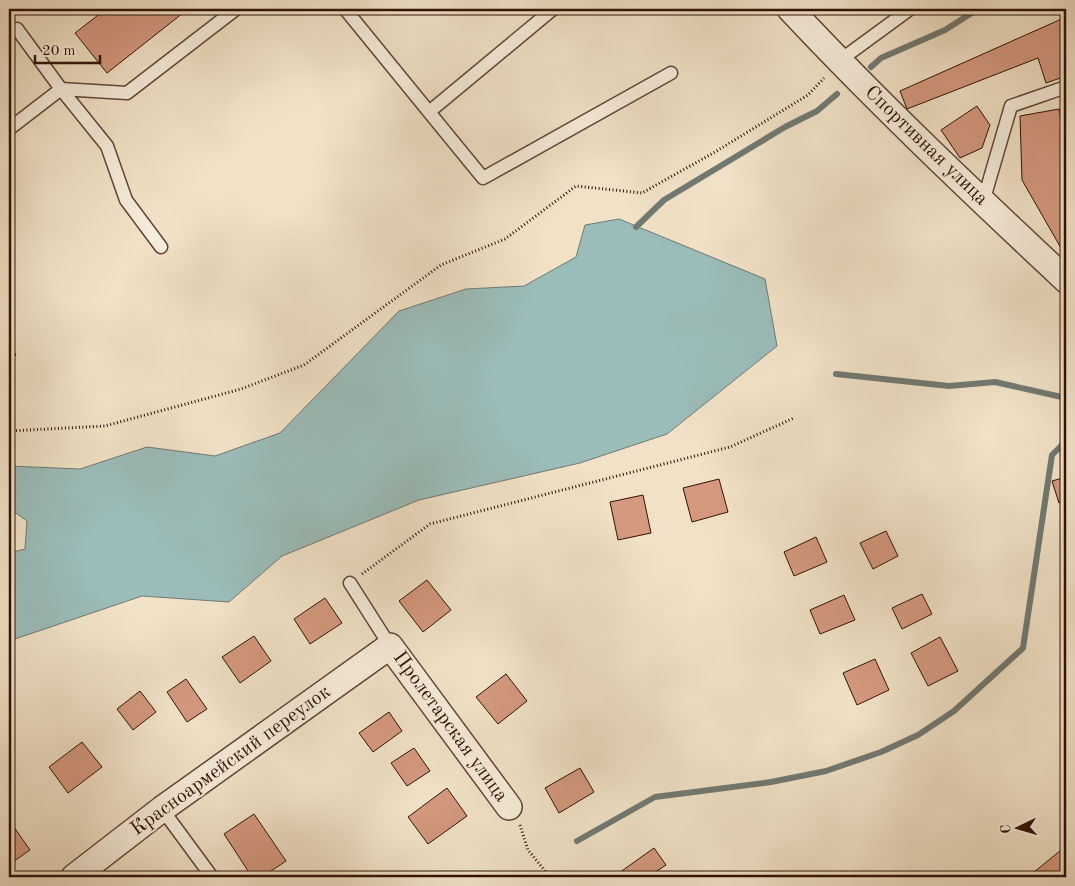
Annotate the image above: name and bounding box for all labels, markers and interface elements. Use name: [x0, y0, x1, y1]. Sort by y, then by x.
scale bar: [35, 32, 100, 64]
text: 20 m: [42, 44, 76, 59]
street label: Спортивная улица: [861, 82, 991, 210]
street label: Пролетарская улица: [389, 648, 511, 806]
street label: Красноармейский переулок: [128, 682, 334, 840]
north arrow: [992, 804, 1042, 854]
text: С: [999, 824, 1013, 834]

